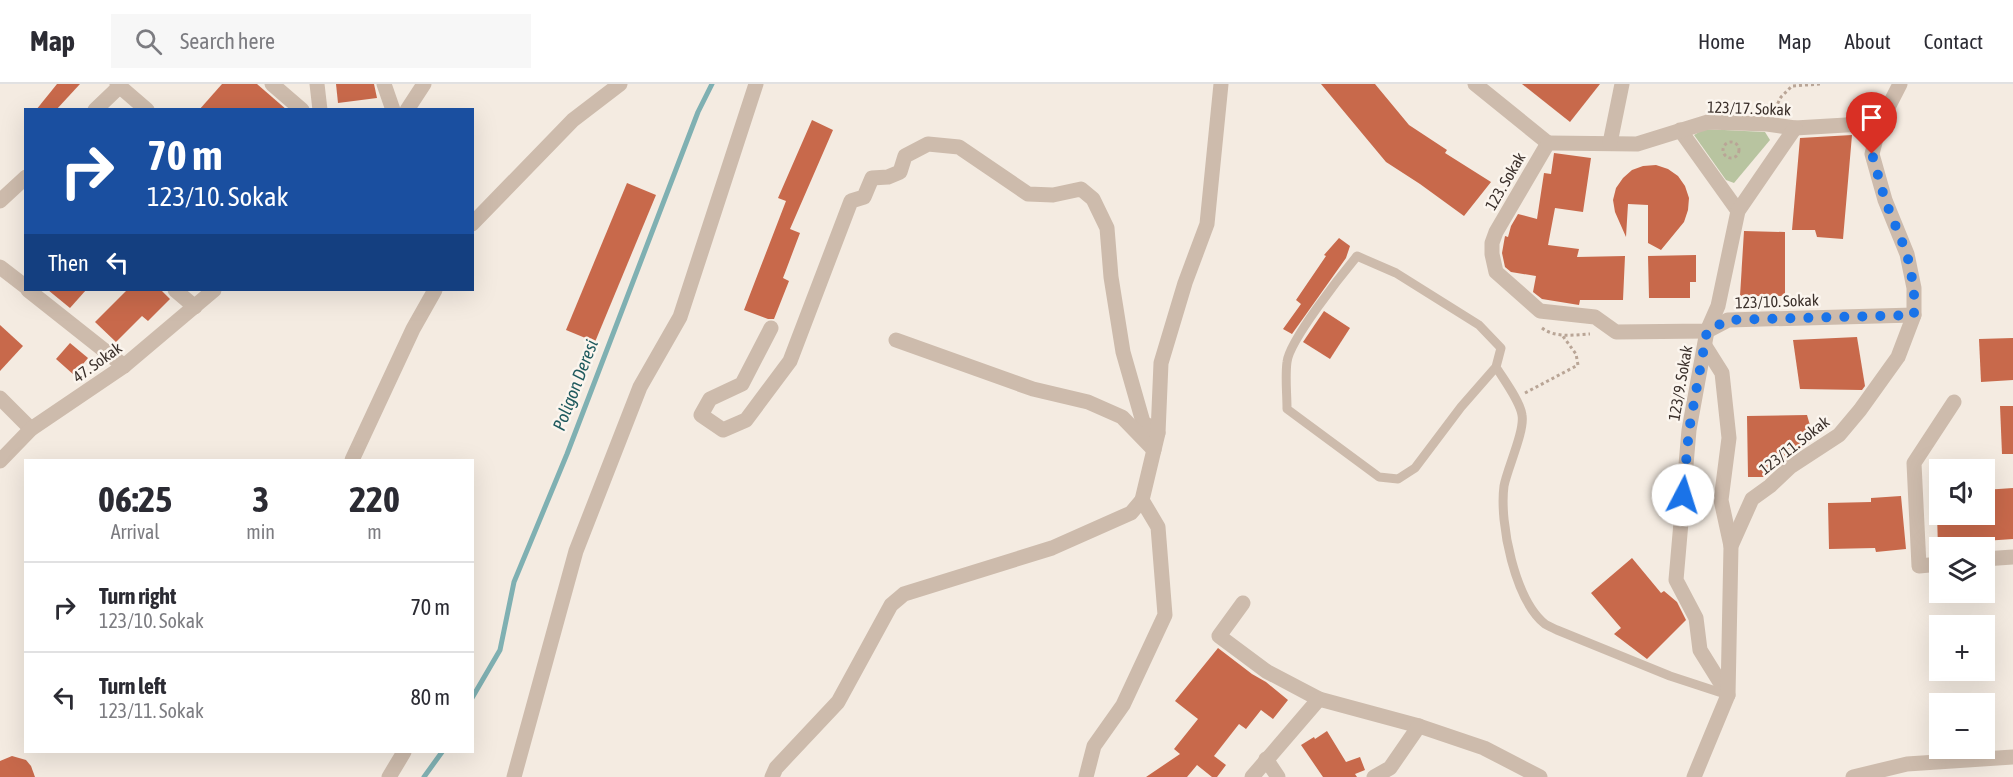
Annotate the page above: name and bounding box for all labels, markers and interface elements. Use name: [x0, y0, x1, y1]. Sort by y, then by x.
search box: [111, 14, 531, 68]
text: Map: [30, 25, 75, 57]
icon: search: [132, 25, 165, 58]
text: Search here: [180, 28, 275, 54]
text: Home: [1698, 29, 1745, 53]
text: Map: [1778, 29, 1812, 53]
text: About: [1845, 29, 1891, 53]
text: Contact: [1924, 29, 1983, 53]
pin: [1846, 92, 1897, 154]
street label: 123/17. Sokak: [1707, 98, 1791, 118]
icon: arrive: [1855, 101, 1888, 134]
text: 70 m: [147, 131, 222, 179]
icon: right: [48, 132, 126, 210]
street label: 123. Sokak: [1481, 149, 1529, 213]
text: 123/10. Sokak: [147, 181, 288, 212]
icon: left: [101, 246, 134, 279]
text: Then: [48, 250, 89, 276]
street label: 123/10. Sokak: [1735, 291, 1819, 311]
water label: Poligon Deresi: [548, 337, 602, 433]
street label: 47. Sokak: [69, 338, 125, 386]
street label: 123/9. Sokak: [1665, 344, 1695, 422]
street label: 123/11. Sokak: [1755, 412, 1833, 478]
map controls: [1929, 459, 1995, 759]
button: sound: [1929, 459, 1995, 525]
position arrow: [1651, 463, 1715, 527]
text: 06:25: [98, 478, 172, 520]
text: 3: [252, 478, 269, 520]
text: 220: [349, 478, 400, 520]
text: Arrival: [111, 520, 160, 543]
text: min: [246, 520, 275, 543]
text: m: [367, 520, 382, 543]
button: layers: [1929, 537, 1995, 603]
text: Turn right: [99, 583, 176, 609]
icon: right: [48, 591, 81, 624]
text: 70 m: [410, 594, 450, 620]
text: 123/10. Sokak: [99, 609, 204, 632]
button: +: [1929, 615, 1995, 681]
text: Turn left: [99, 673, 166, 699]
icon: left: [48, 681, 81, 714]
text: 80 m: [410, 684, 450, 710]
button: −: [1929, 693, 1995, 759]
text: 123/11. Sokak: [99, 699, 204, 722]

